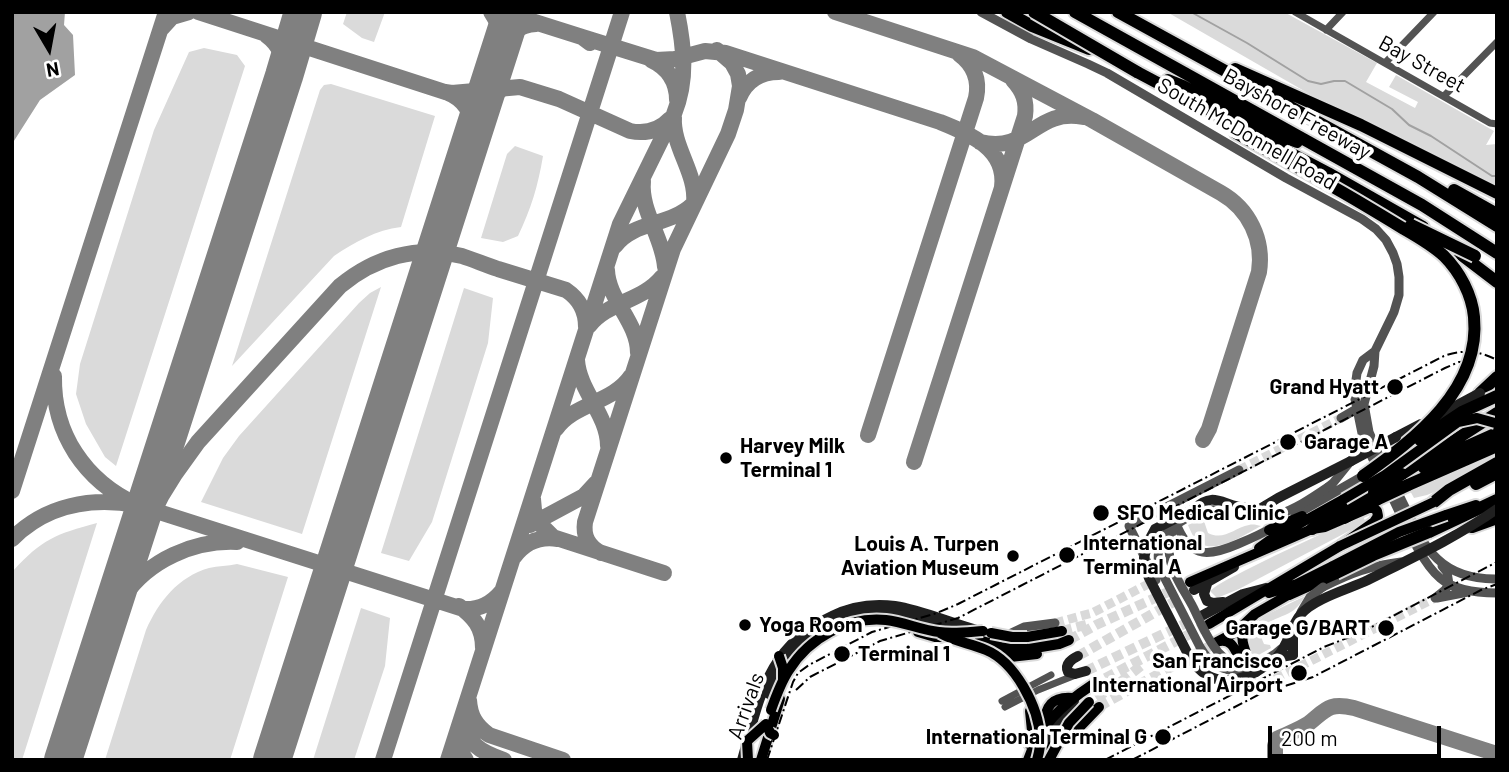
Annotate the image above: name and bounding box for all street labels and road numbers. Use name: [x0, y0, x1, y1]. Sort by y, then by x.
street label: Bay Street: [1374, 30, 1470, 98]
street label: Bayshore Freeway: [1219, 63, 1375, 165]
street label: South McDonnell Road: [1153, 72, 1341, 196]
street label: Arrivals: [722, 669, 770, 743]

